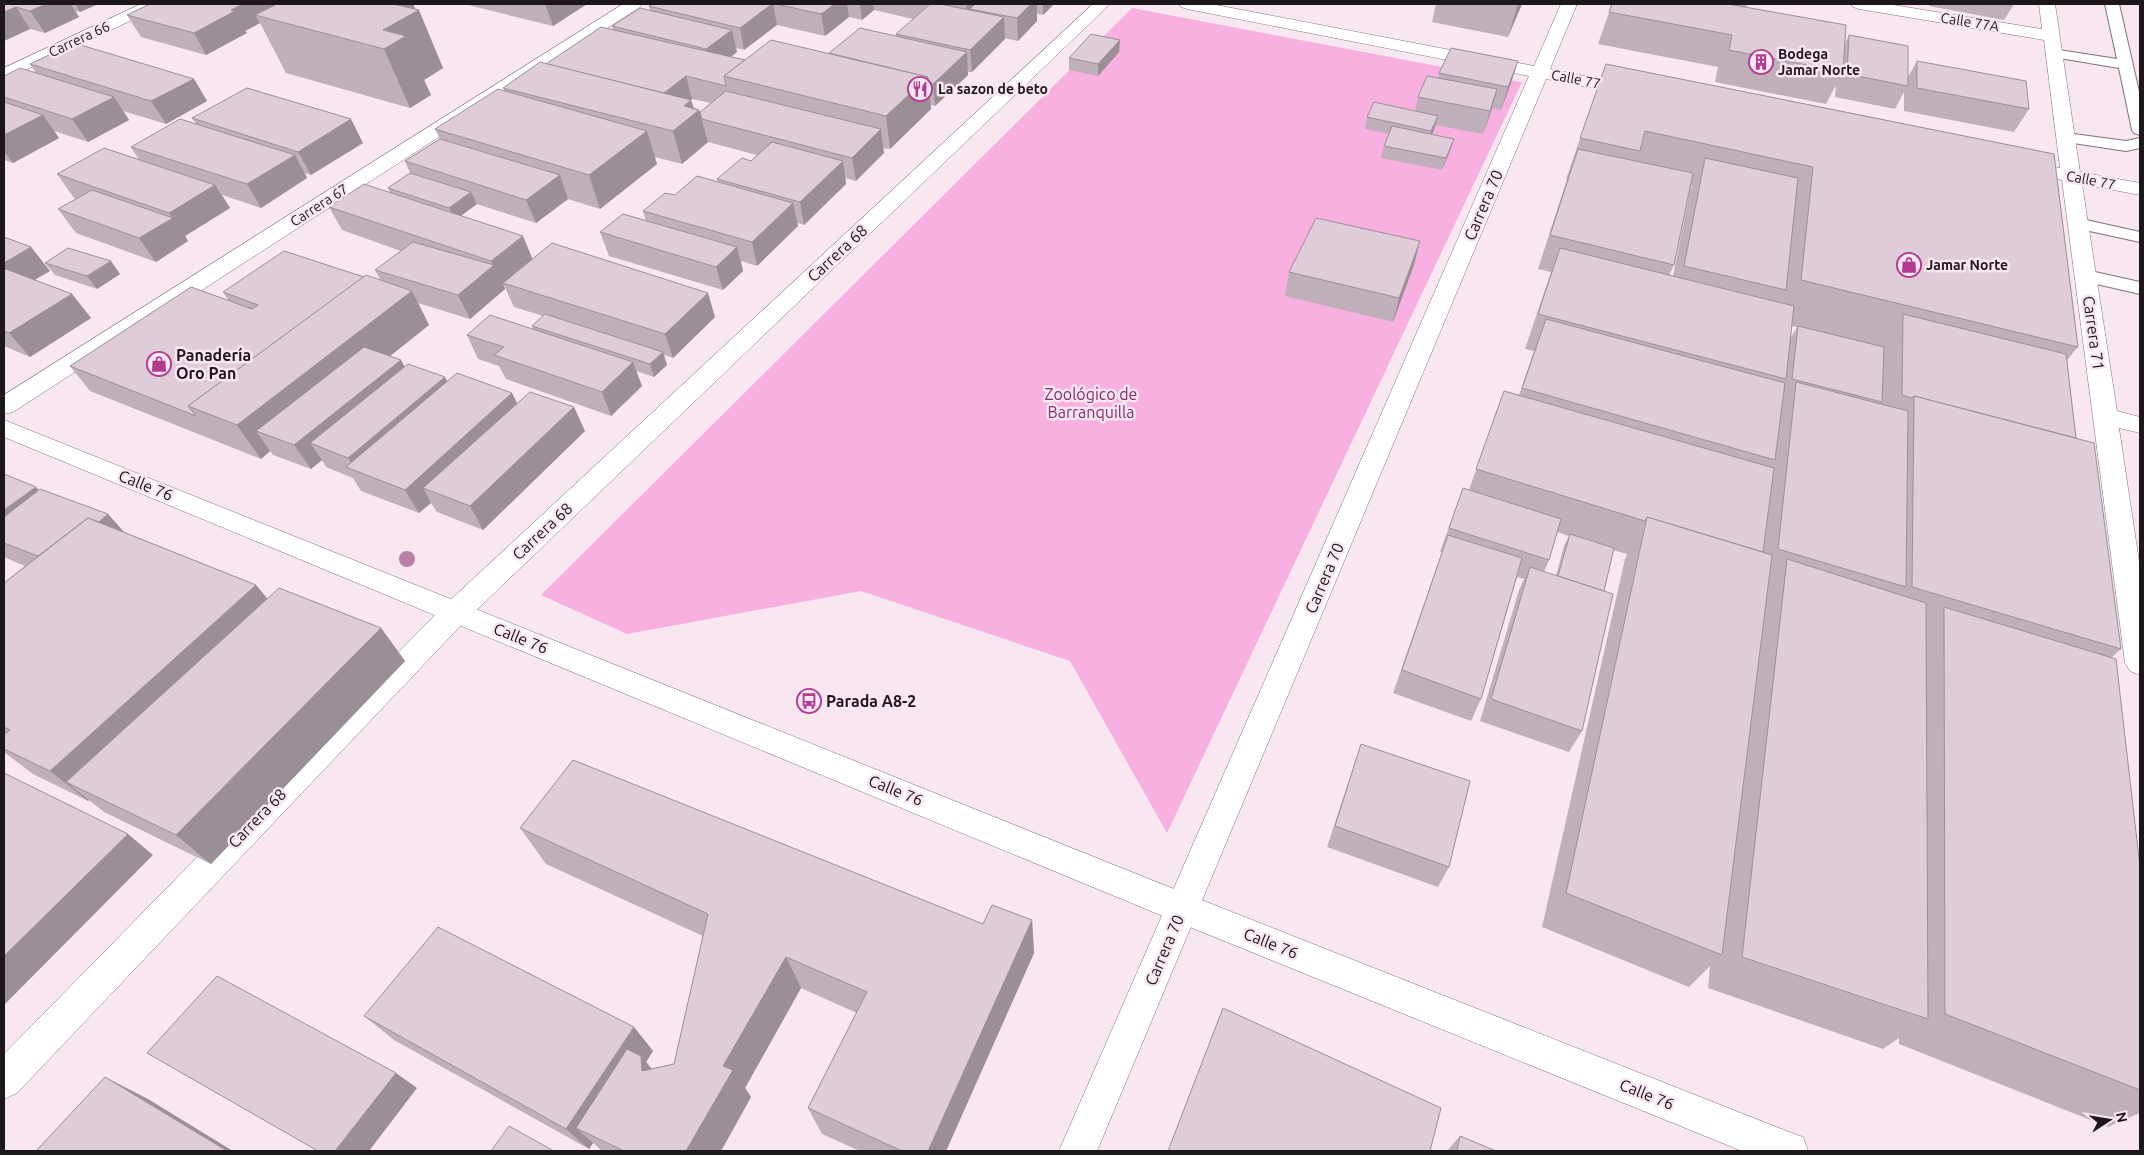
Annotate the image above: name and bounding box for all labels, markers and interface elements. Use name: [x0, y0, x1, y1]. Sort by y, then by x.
street label: Calle 77A: [1940, 9, 2000, 35]
street label: Carrera 66: [46, 18, 112, 60]
place label: Bodega Jamar Norte: [1778, 46, 1860, 78]
building icon: Bodega Jamar Norte: [1748, 49, 1774, 75]
street label: Calle 77: [1550, 66, 1602, 92]
restaurant icon: La sazon de beto: [907, 76, 933, 102]
place label: La sazon de beto: [938, 81, 1048, 97]
street label: Carrera 70: [1460, 167, 1506, 243]
street label: Calle 77: [2065, 167, 2117, 193]
street label: Carrera 67: [287, 180, 351, 230]
street label: Carrera 68: [803, 221, 871, 285]
shop icon: Jamar Norte: [1896, 252, 1922, 278]
place label: Jamar Norte: [1926, 257, 2008, 273]
street label: Carrera 71: [2080, 295, 2108, 371]
place label: Panadería Oro Pan: [176, 346, 251, 382]
shop icon: Panadería Oro Pan: [146, 351, 172, 377]
park label: Zoológico de Barranquilla: [1045, 385, 1137, 421]
street label: Calle 76: [116, 466, 176, 504]
street label: Carrera 68: [508, 499, 576, 563]
street label: Carrera 70: [1301, 540, 1347, 616]
street label: Calle 76: [491, 619, 551, 657]
bus stop icon: Parada A8-2: [796, 688, 822, 714]
place label: Parada A8-2: [826, 692, 916, 710]
street label: Calle 76: [866, 771, 926, 809]
street label: Carrera 68: [224, 785, 290, 851]
street label: Carrera 70: [1141, 912, 1187, 988]
street label: Calle 76: [1241, 924, 1301, 962]
street label: Calle 76: [1617, 1075, 1677, 1113]
north arrow: [2084, 1095, 2134, 1145]
text: N: [2113, 1111, 2131, 1124]

